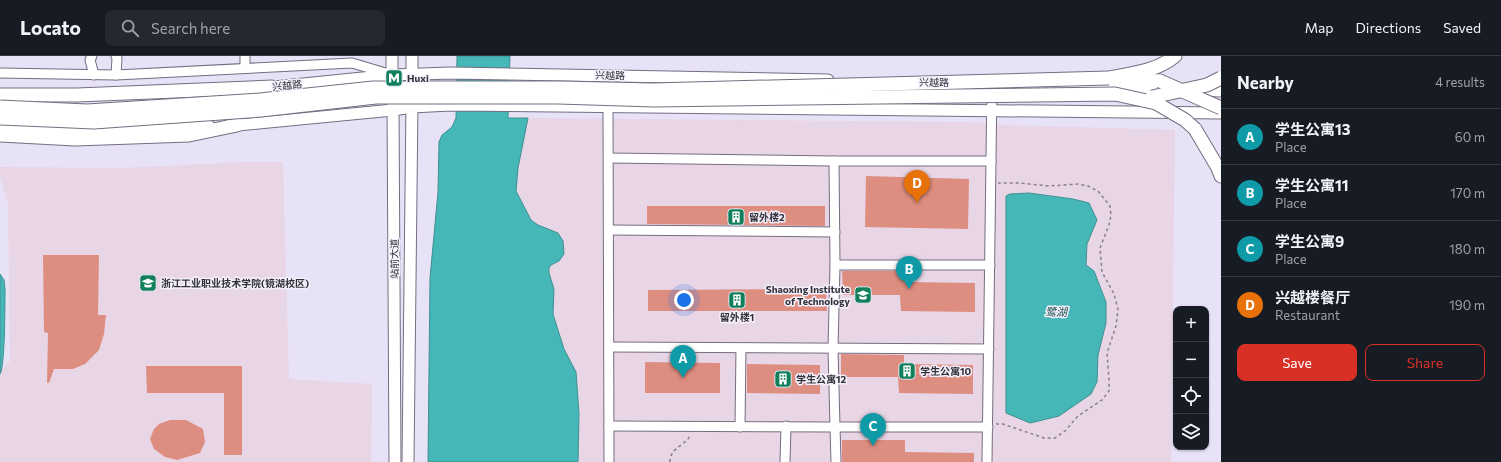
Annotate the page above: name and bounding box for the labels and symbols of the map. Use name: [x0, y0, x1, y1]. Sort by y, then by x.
metro station icon: Huxi: [384, 68, 404, 88]
street label: 兴越路: [595, 69, 625, 81]
place label: Huxi: [407, 72, 429, 84]
street label: 兴越路: [919, 76, 949, 88]
street label: 兴越路: [271, 77, 303, 93]
pin: D: [904, 170, 930, 203]
building icon: 留外楼2: [726, 207, 746, 227]
place label: 留外楼2: [749, 211, 785, 223]
street label: 站前大道: [388, 239, 400, 279]
pin: B: [896, 256, 922, 289]
school or university icon: 浙江工业职业技术学院(镜湖校区): [138, 273, 158, 293]
place label: 浙江工业职业技术学院(镜湖校区): [161, 277, 309, 289]
place label: Shaoxing Institute of Technology: [766, 283, 850, 307]
school or university icon: Shaoxing Institute of Technology: [853, 285, 873, 305]
your location: [674, 290, 694, 310]
building icon: 留外楼1: [727, 290, 747, 310]
water label: 鹭湖: [1045, 305, 1069, 318]
place label: 留外楼1: [720, 311, 754, 323]
pin: A: [670, 345, 696, 378]
building icon: 学生公寓10: [897, 361, 917, 381]
place label: 学生公寓10: [920, 365, 972, 377]
building icon: 学生公寓12: [773, 369, 793, 389]
place label: 学生公寓12: [796, 373, 847, 385]
pin: C: [860, 413, 886, 446]

